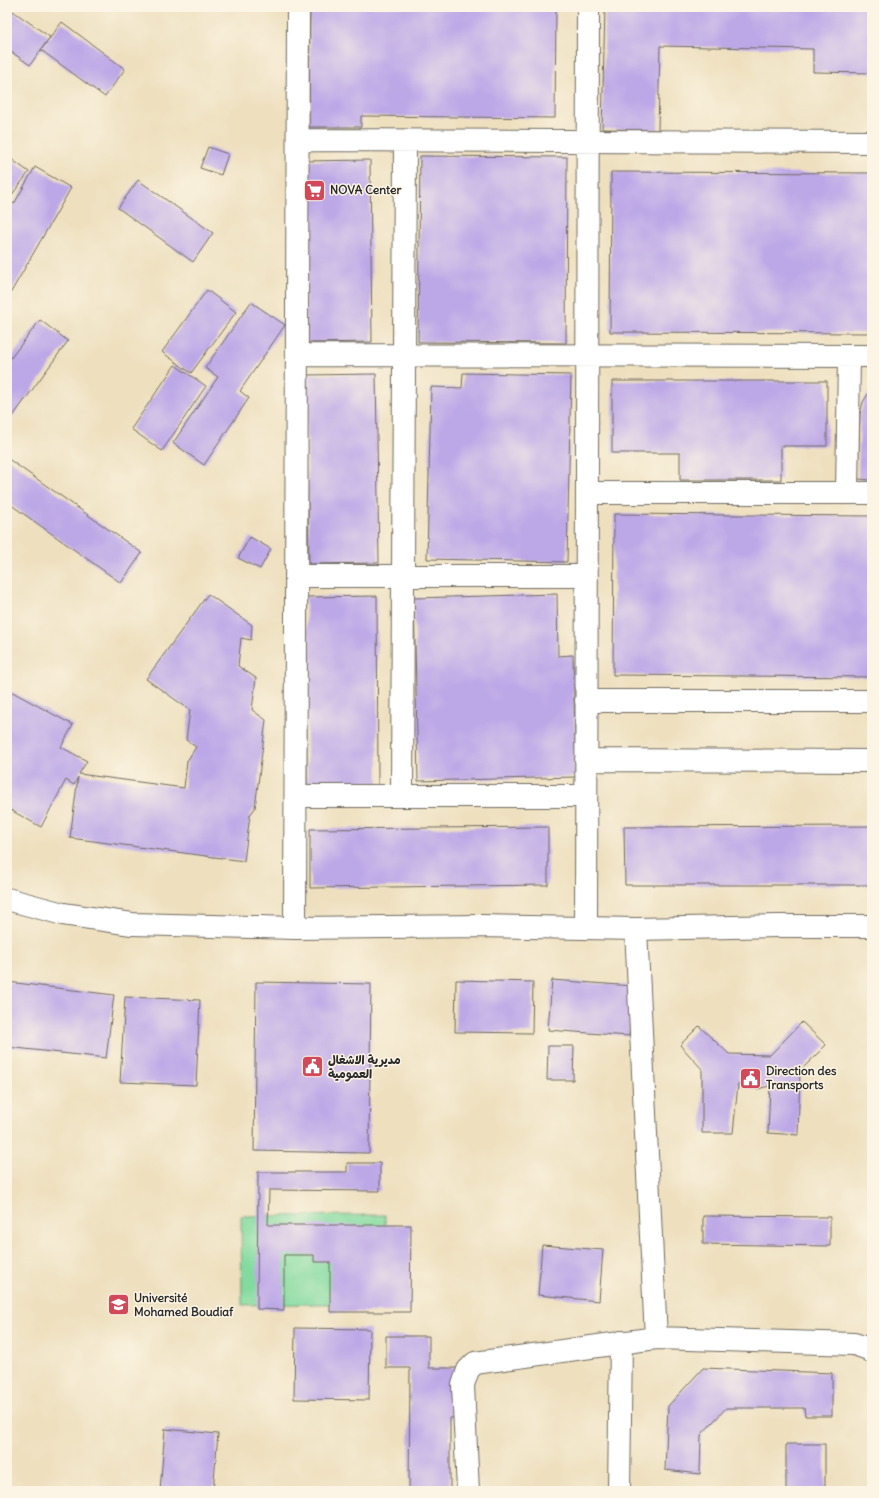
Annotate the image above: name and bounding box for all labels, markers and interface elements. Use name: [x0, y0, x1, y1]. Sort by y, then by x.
supermarket icon: NOVA Center: [302, 177, 328, 203]
place label: NOVA Center: [330, 182, 402, 197]
place label: مديرية الاشغال العمومية: [328, 1052, 401, 1082]
public building icon: مديرية الاشغال العمومية: [299, 1054, 325, 1080]
place label: Direction des Transports: [766, 1063, 837, 1093]
public building icon: Direction des Transports: [738, 1065, 764, 1091]
place label: Université Mohamed Boudiaf: [134, 1290, 234, 1319]
school or university icon: Université Mohamed Boudiaf: [105, 1292, 131, 1318]

